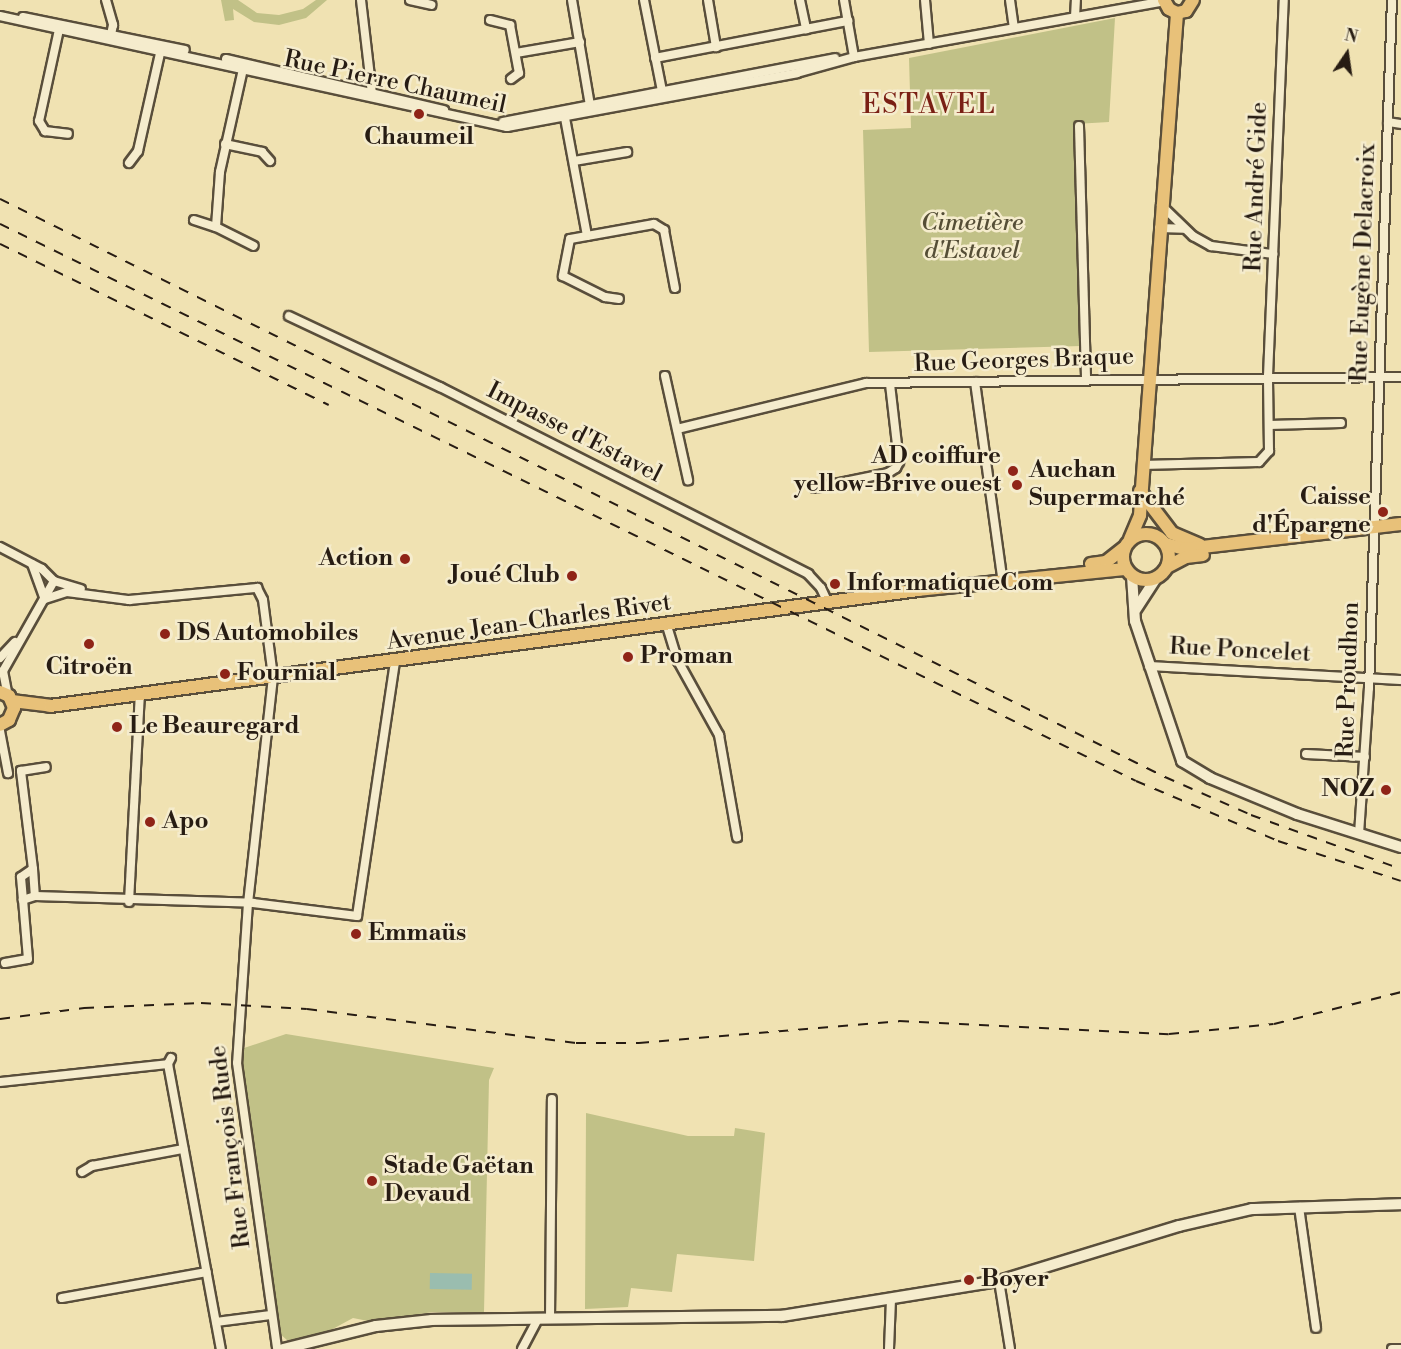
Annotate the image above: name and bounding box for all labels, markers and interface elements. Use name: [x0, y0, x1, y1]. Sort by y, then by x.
north arrow: [1317, 24, 1377, 84]
text: N: [1343, 25, 1359, 48]
street label: Rue Pierre Chaumeil: [281, 45, 509, 121]
district label: ESTAVEL: [862, 90, 996, 122]
street label: Rue André Gide: [1240, 101, 1274, 273]
marker: Chaumeil: [412, 107, 426, 121]
place label: Chaumeil: [364, 124, 474, 152]
street label: Rue Eugène Delacroix: [1345, 143, 1383, 383]
park label: Cimetière d'Estavel: [921, 210, 1023, 266]
street label: Rue Georges Braque: [913, 343, 1135, 379]
street label: Impasse d'Estavel: [482, 377, 666, 489]
place label: AD coiffure yellow-Brive ouest: [794, 443, 1001, 499]
place label: Auchan Supermarché: [1029, 457, 1185, 513]
marker: AD coiffure yellow-Brive ouest: [1006, 464, 1020, 478]
marker: Auchan Supermarché: [1010, 478, 1024, 492]
place label: Caisse d'Épargne: [1252, 484, 1371, 540]
marker: Caisse d'Épargne: [1376, 505, 1390, 519]
place label: Action: [319, 545, 393, 573]
marker: Action: [398, 552, 412, 566]
place label: Joué Club: [450, 562, 560, 590]
marker: Joué Club: [565, 569, 579, 583]
place label: InformatiqueCom: [847, 570, 1053, 598]
marker: InformatiqueCom: [828, 577, 842, 591]
street label: Avenue Jean-Charles Rivet: [385, 589, 673, 657]
street label: Rue Proudhon: [1332, 601, 1366, 759]
place label: DS Automobiles: [177, 620, 358, 648]
marker: DS Automobiles: [158, 627, 172, 641]
street label: Rue Poncelet: [1168, 633, 1312, 669]
marker: Citroën: [82, 637, 96, 651]
place label: Proman: [640, 643, 733, 671]
marker: Proman: [621, 650, 635, 664]
place label: Citroën: [46, 654, 132, 682]
place label: Fournial: [237, 660, 336, 688]
marker: Fournial: [218, 667, 232, 681]
place label: Le Beauregard: [129, 713, 300, 741]
marker: Le Beauregard: [110, 720, 124, 734]
place label: NOZ: [1321, 776, 1374, 804]
marker: NOZ: [1379, 783, 1393, 797]
place label: Apo: [162, 808, 209, 836]
marker: Apo: [143, 815, 157, 829]
place label: Emmaüs: [368, 920, 466, 948]
marker: Emmaüs: [349, 927, 363, 941]
street label: Rue François Rude: [204, 1044, 258, 1250]
place label: Stade Gaëtan Devaud: [384, 1153, 534, 1209]
marker: Stade Gaëtan Devaud: [365, 1174, 379, 1188]
place label: Boyer: [981, 1266, 1049, 1294]
marker: Boyer: [962, 1273, 976, 1287]

